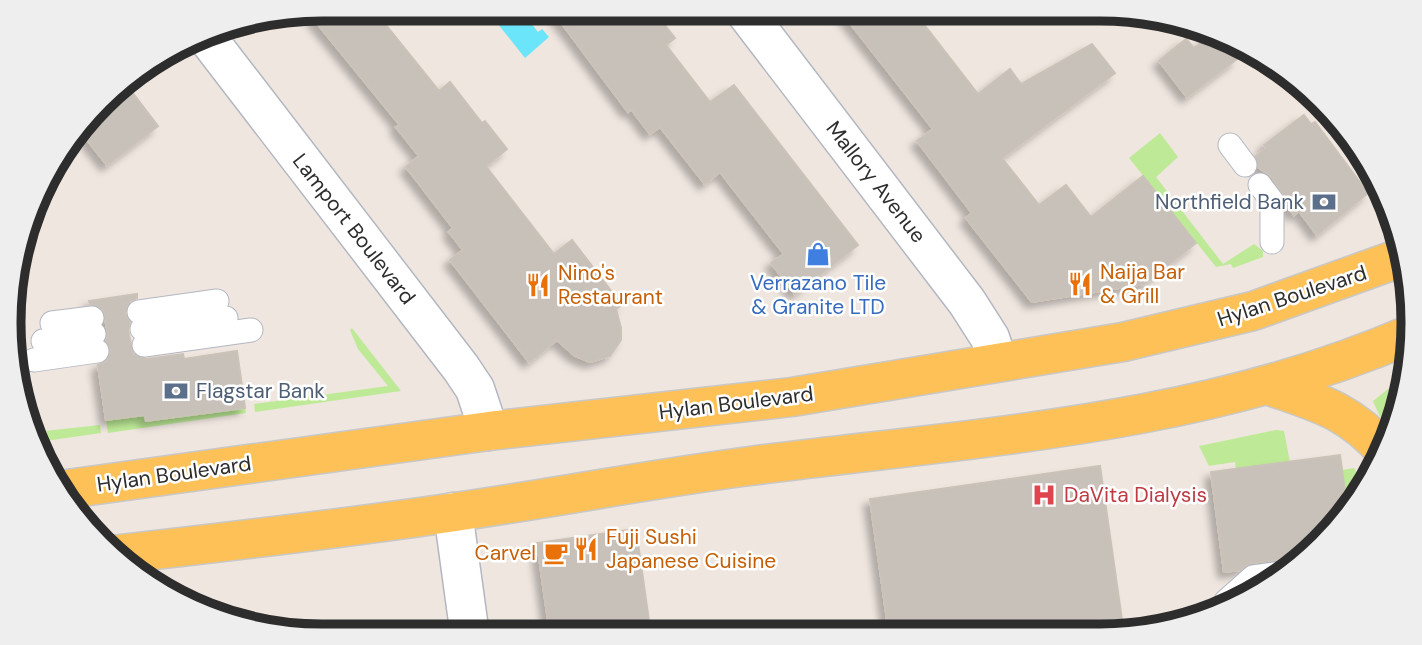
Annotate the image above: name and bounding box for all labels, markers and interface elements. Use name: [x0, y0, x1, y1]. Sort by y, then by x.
street label: Mallory Avenue: [820, 115, 932, 249]
street label: Lamport Boulevard: [286, 148, 422, 310]
place label: Northfield Bank: [1155, 188, 1304, 216]
bank icon: Northfield Bank: [1310, 188, 1338, 216]
shop icon: Verrazano Tile & Granite LTD: [804, 240, 832, 268]
place label: Naija Bar & Grill: [1100, 258, 1185, 310]
place label: Nino's Restaurant: [558, 259, 663, 311]
street label: Hylan Boulevard: [1214, 259, 1370, 333]
place label: Verrazano Tile & Granite LTD: [750, 269, 886, 321]
restaurant icon: Naija Bar & Grill: [1066, 270, 1094, 298]
restaurant icon: Nino's Restaurant: [524, 271, 552, 299]
bank icon: Flagstar Bank: [162, 377, 190, 405]
place label: Flagstar Bank: [196, 377, 325, 405]
street label: Hylan Boulevard: [657, 380, 815, 426]
street label: Hylan Boulevard: [95, 449, 253, 499]
hospital icon: DaVita Dialysis: [1030, 481, 1058, 509]
place label: DaVita Dialysis: [1064, 481, 1207, 509]
place label: Fuji Sushi Japanese Cuisine: [606, 523, 776, 575]
restaurant icon: Fuji Sushi Japanese Cuisine: [572, 535, 600, 563]
place label: Carvel: [475, 539, 536, 567]
cafe icon: Carvel: [542, 539, 570, 567]

